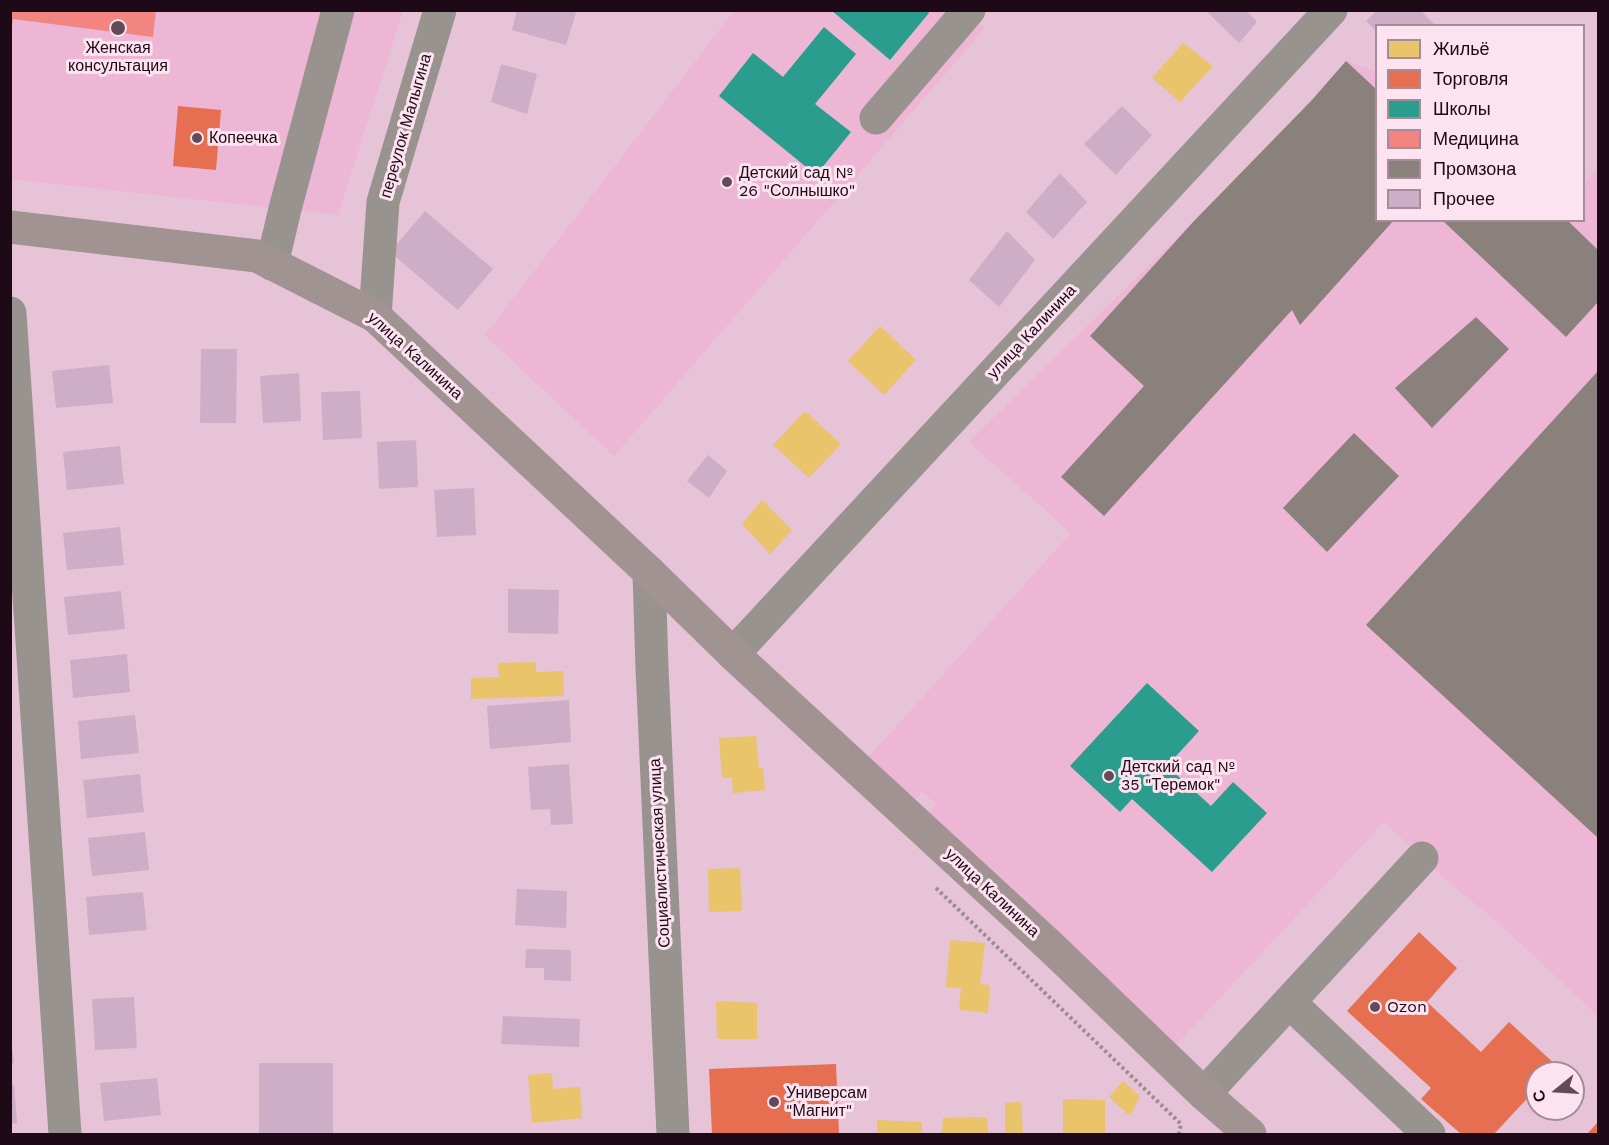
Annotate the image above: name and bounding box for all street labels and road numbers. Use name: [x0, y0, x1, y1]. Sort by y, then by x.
street label: переулок Малыгина: [376, 52, 436, 200]
street label: улица Калинина: [984, 281, 1080, 383]
street label: улица Калинина: [363, 308, 467, 404]
street label: Социалистическая улица: [645, 758, 675, 948]
street label: улица Калинина: [941, 845, 1043, 941]

